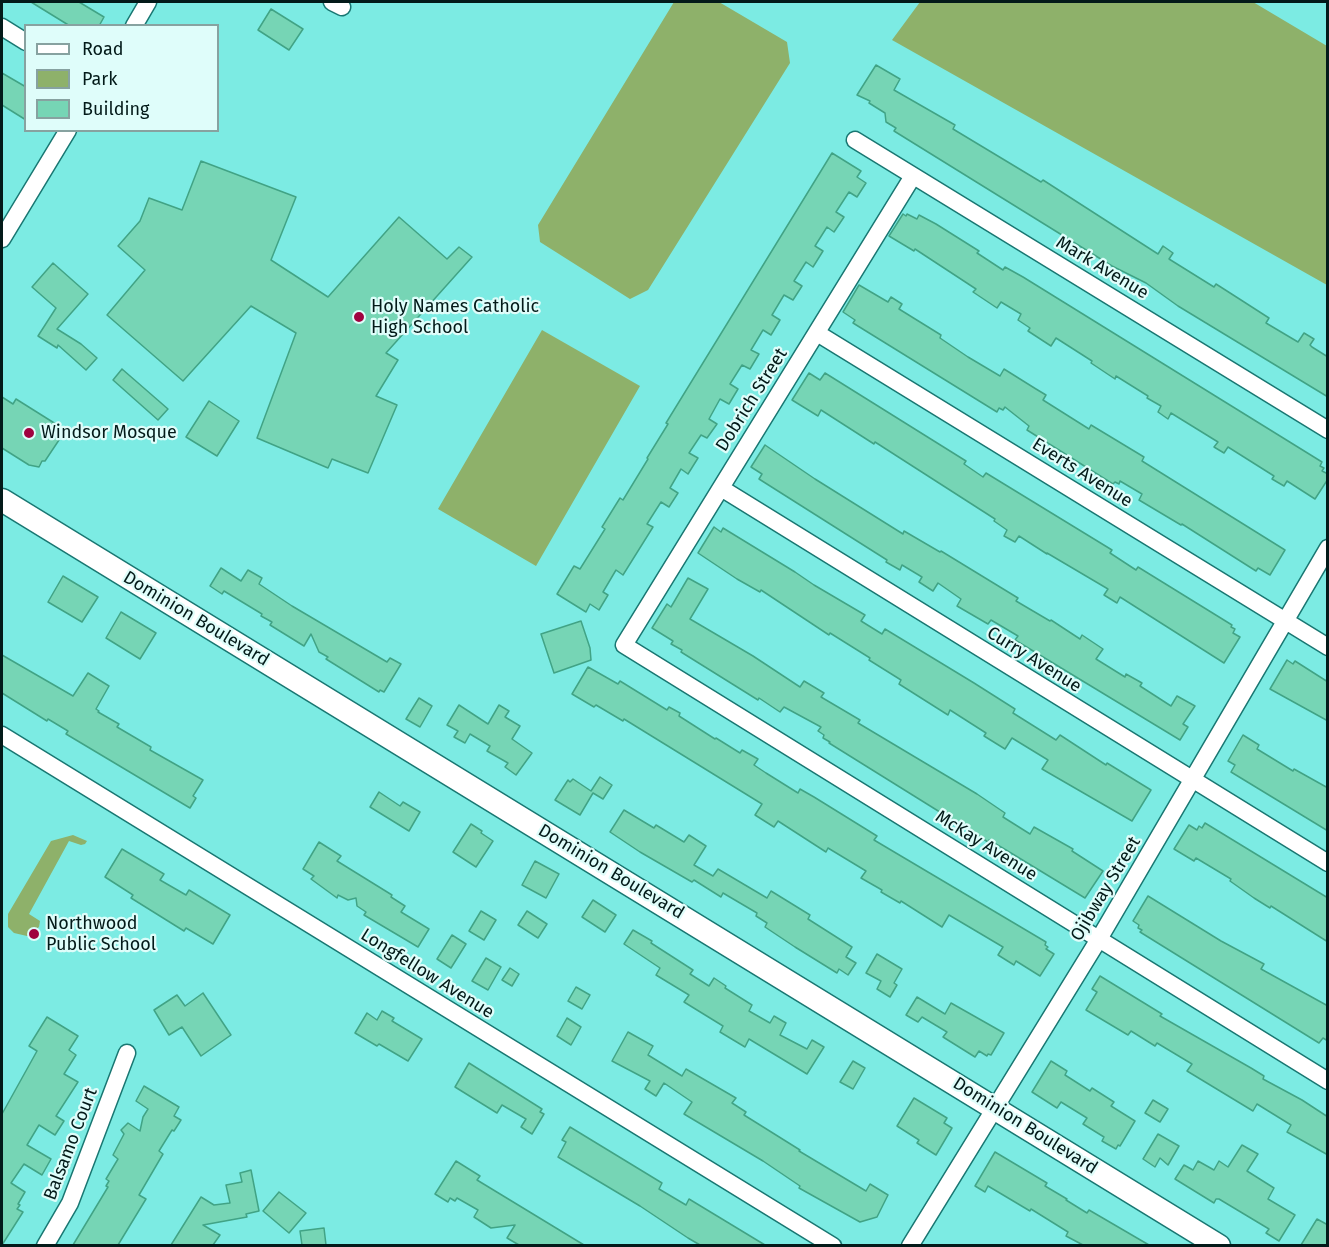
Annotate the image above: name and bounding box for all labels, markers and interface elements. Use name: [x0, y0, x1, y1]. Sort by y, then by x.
legend: [24, 24, 219, 132]
text: Road: [82, 38, 124, 60]
text: Park: [82, 68, 117, 90]
text: Building: [82, 98, 149, 120]
street label: Mark Avenue: [1052, 232, 1152, 304]
place label: Holy Names Catholic High School: [371, 296, 539, 338]
marker: Holy Names Catholic High School: [352, 310, 366, 324]
street label: Dobrich Street: [712, 344, 792, 456]
place label: Windsor Mosque: [41, 422, 177, 444]
marker: Windsor Mosque: [22, 426, 36, 440]
street label: Everts Avenue: [1028, 434, 1136, 512]
street label: Dominion Boulevard: [119, 567, 273, 671]
street label: Curry Avenue: [983, 622, 1085, 698]
street label: McKay Avenue: [931, 806, 1041, 886]
street label: Dominion Boulevard: [534, 820, 688, 924]
street label: Ojibway Street: [1066, 833, 1146, 945]
place label: Northwood Public School: [46, 913, 156, 956]
street label: Longfellow Avenue: [356, 924, 498, 1024]
marker: Northwood Public School: [27, 927, 41, 941]
street label: Dominion Boulevard: [949, 1073, 1101, 1179]
street label: Balsamo Court: [40, 1085, 102, 1203]

